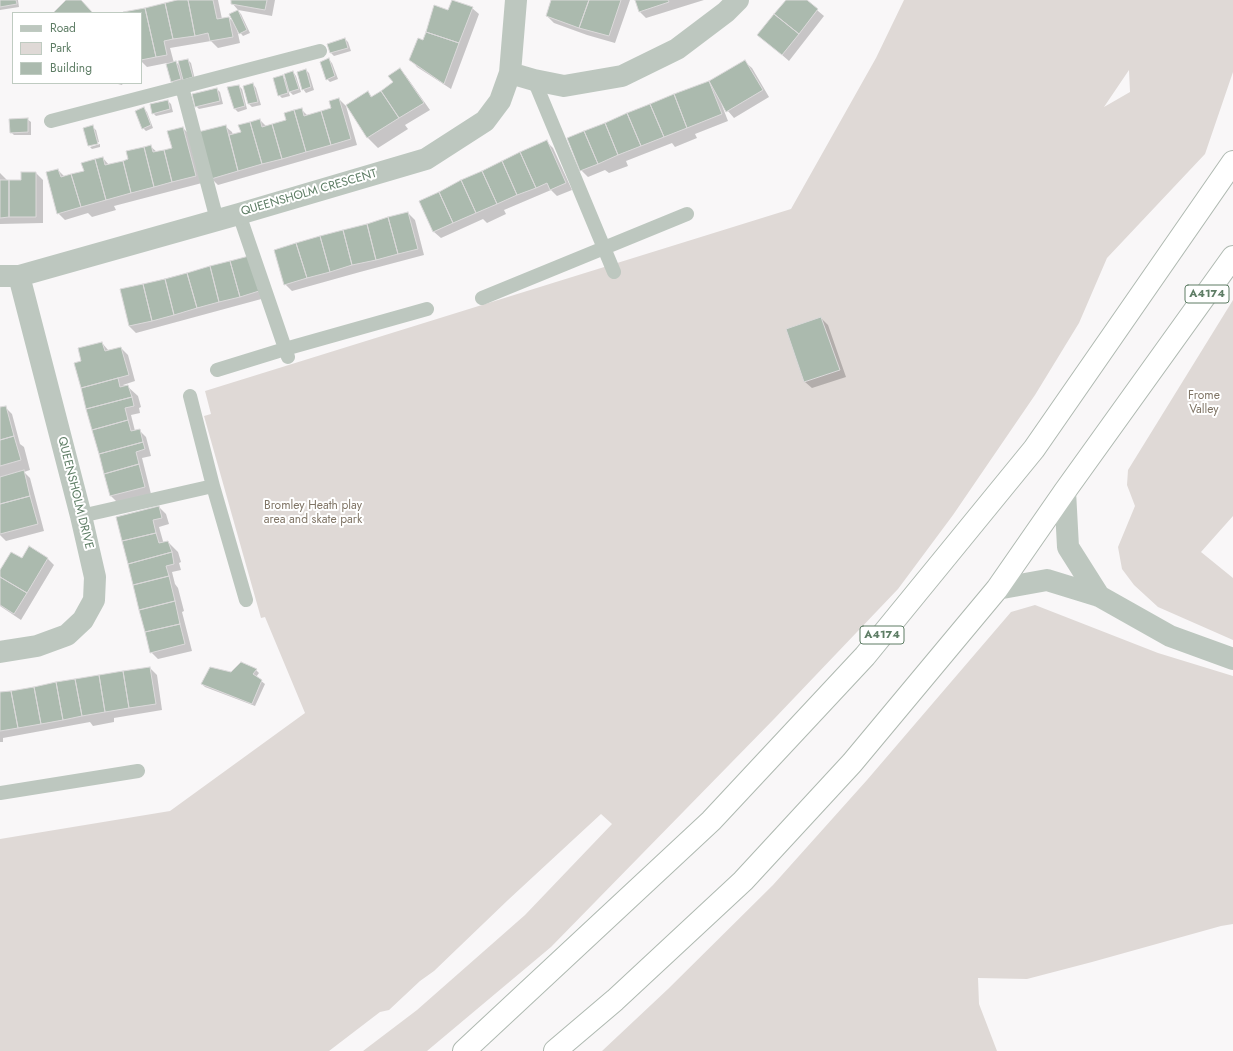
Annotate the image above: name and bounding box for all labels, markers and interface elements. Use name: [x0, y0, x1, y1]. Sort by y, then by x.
legend: [12, 12, 142, 84]
text: Road: [50, 19, 76, 37]
text: Park: [50, 39, 71, 57]
text: Building: [50, 59, 92, 77]
street label: QUEENSHOLM CRESCENT: [239, 167, 379, 219]
road number: A4174: [1185, 285, 1229, 303]
park label: Frome Valley: [1188, 389, 1220, 417]
street label: QUEENSHOLM DRIVE: [54, 435, 96, 551]
park label: Bromley Heath play area and skate park: [264, 499, 362, 527]
road number: A4174: [860, 626, 904, 644]

